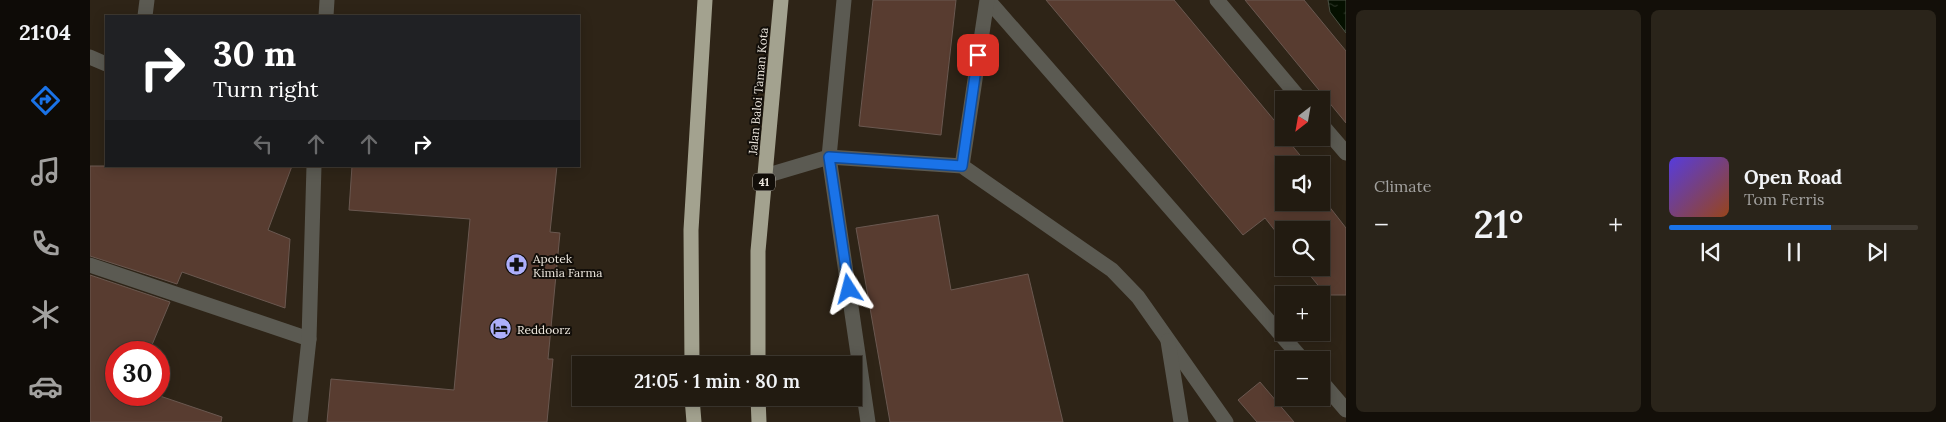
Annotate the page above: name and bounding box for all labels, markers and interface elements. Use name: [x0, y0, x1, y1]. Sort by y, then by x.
text: 21:04: [19, 18, 71, 46]
street label: Jalan Baloi Taman Kota: [745, 27, 771, 156]
text: 30 m: [213, 31, 296, 76]
pin: [957, 34, 999, 76]
icon: right: [130, 35, 195, 100]
icon: arrive: [964, 41, 992, 69]
text: Turn right: [213, 75, 318, 103]
icon: directions: [28, 83, 63, 118]
north arrow: [1275, 91, 1330, 146]
map controls: [1275, 91, 1330, 406]
icon: left: [249, 130, 277, 158]
icon: ahead: [302, 130, 330, 158]
icon: ahead: [355, 130, 383, 158]
icon: right: [408, 130, 436, 158]
icon: music: [28, 154, 63, 189]
button: sound: [1275, 156, 1330, 211]
text: Open Road: [1744, 165, 1842, 189]
road number: 41: [753, 173, 775, 190]
text: Climate: [1374, 176, 1431, 196]
text: Tom Ferris: [1744, 189, 1824, 209]
text: 21°: [1473, 200, 1524, 248]
text: −: [1374, 207, 1389, 243]
text: +: [1608, 207, 1623, 243]
button: search: [1275, 221, 1330, 276]
icon: phone: [28, 226, 63, 261]
icon: previous: [1697, 238, 1725, 266]
icon: pause: [1780, 238, 1808, 266]
icon: next: [1863, 238, 1891, 266]
place label: Apotek Kimia Farma: [532, 251, 602, 280]
pharmacy icon: Apotek Kimia Farma: [505, 253, 529, 277]
position arrow: [822, 262, 874, 314]
button: +: [1275, 286, 1330, 341]
icon: climate: [28, 297, 63, 332]
hotel icon: Reddoorz: [489, 317, 513, 341]
place label: Reddoorz: [517, 322, 571, 337]
speed limit sign: 30: [105, 341, 170, 406]
button: −: [1275, 351, 1330, 406]
icon: car: [28, 369, 63, 404]
text: 21:05 · 1 min · 80 m: [634, 369, 800, 393]

